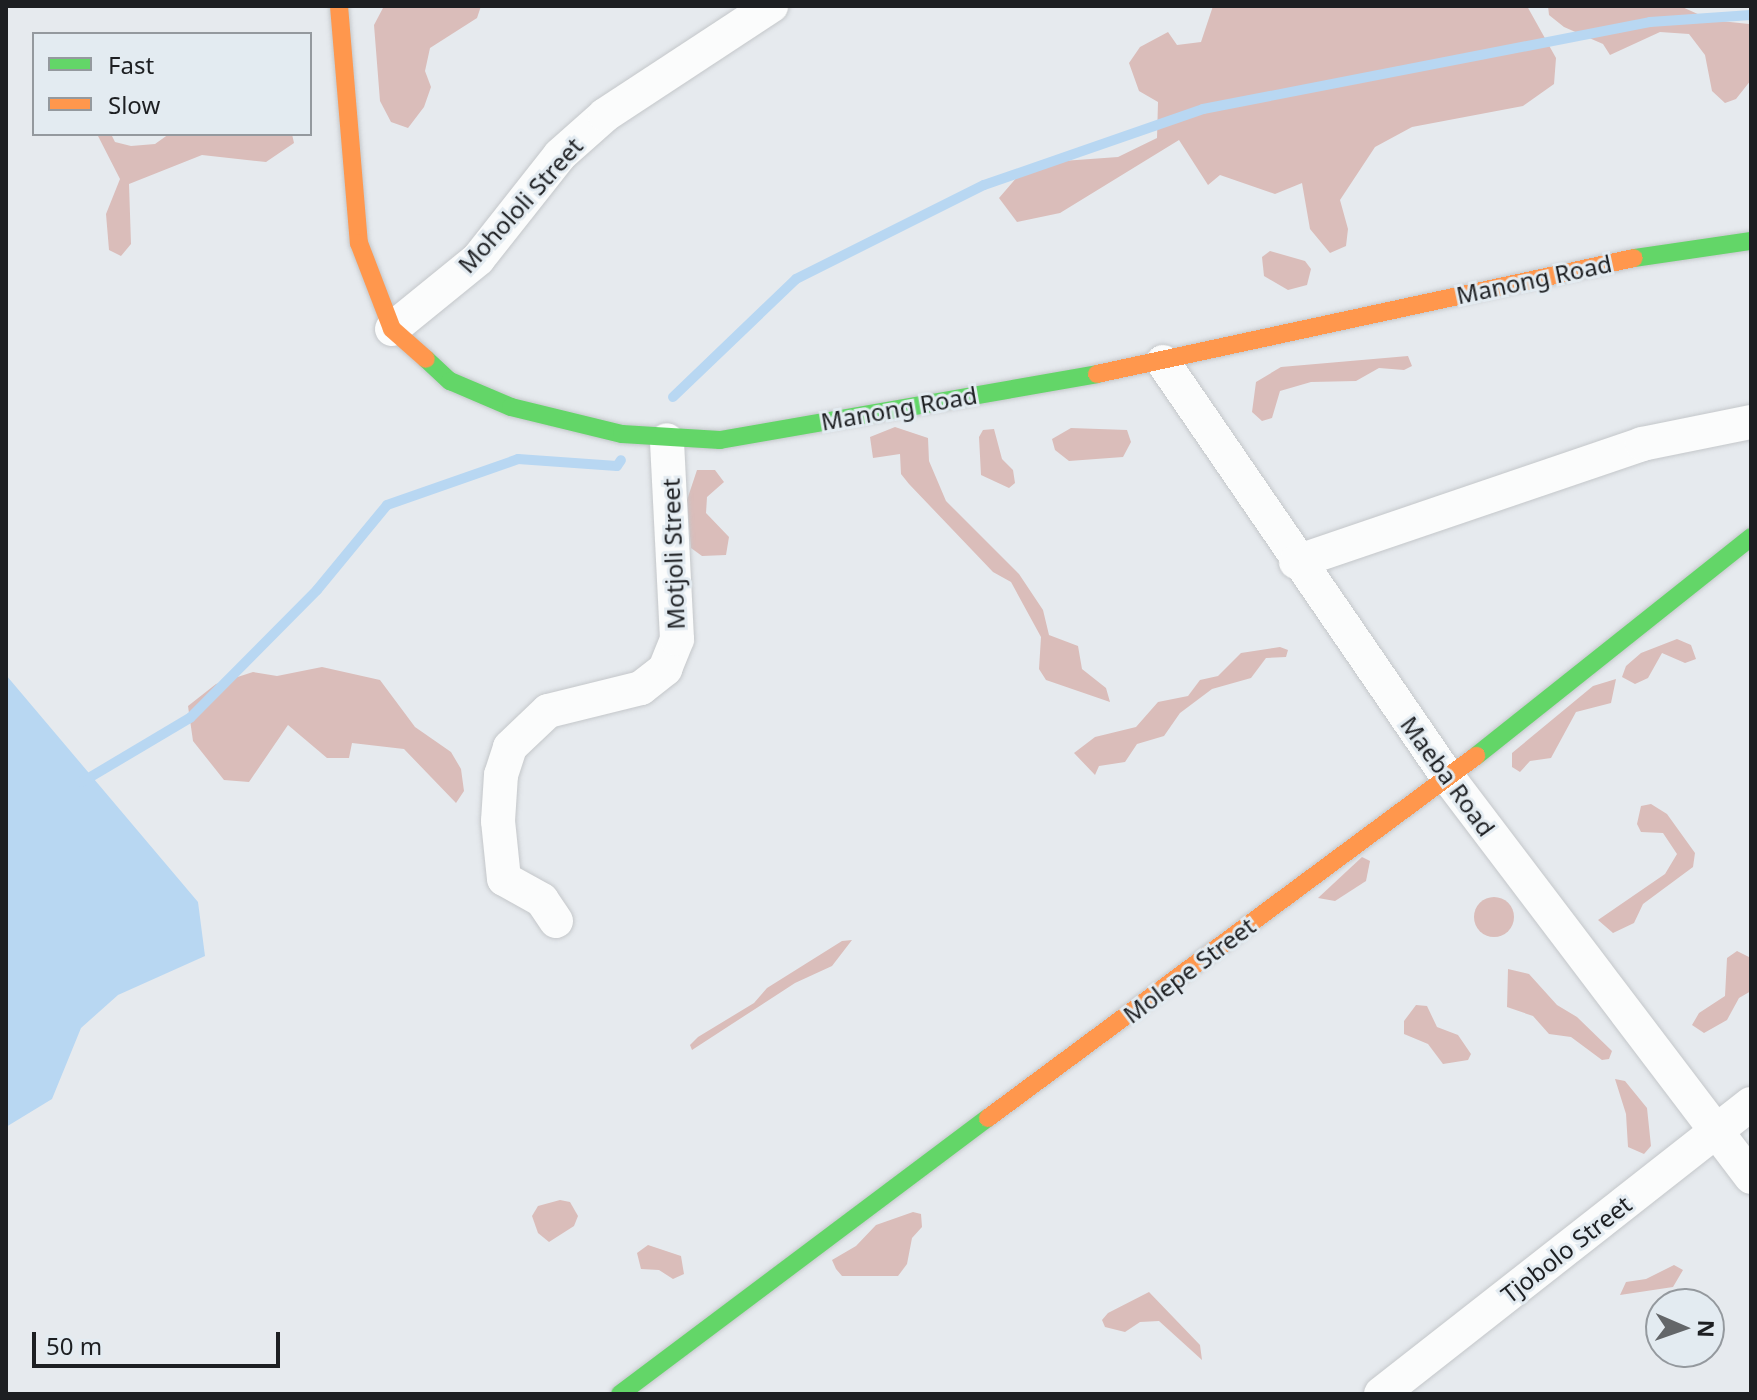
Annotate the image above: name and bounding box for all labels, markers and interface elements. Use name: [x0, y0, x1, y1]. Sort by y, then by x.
legend: [32, 32, 312, 136]
text: Fast: [108, 48, 154, 81]
text: Slow: [108, 88, 160, 121]
street label: Mohololi Street: [452, 131, 588, 279]
street label: Manong Road: [1454, 248, 1614, 310]
street label: Manong Road: [819, 380, 979, 436]
street label: Motjoli Street: [656, 478, 690, 630]
street label: Maeba Road: [1395, 711, 1501, 841]
street label: Molepe Street: [1117, 911, 1261, 1029]
street label: Tjobolo Street: [1495, 1189, 1637, 1309]
north arrow: [1645, 1288, 1725, 1368]
scale bar: [36, 1316, 284, 1366]
text: N: [1692, 1319, 1722, 1338]
text: 50 m: [46, 1329, 102, 1362]

